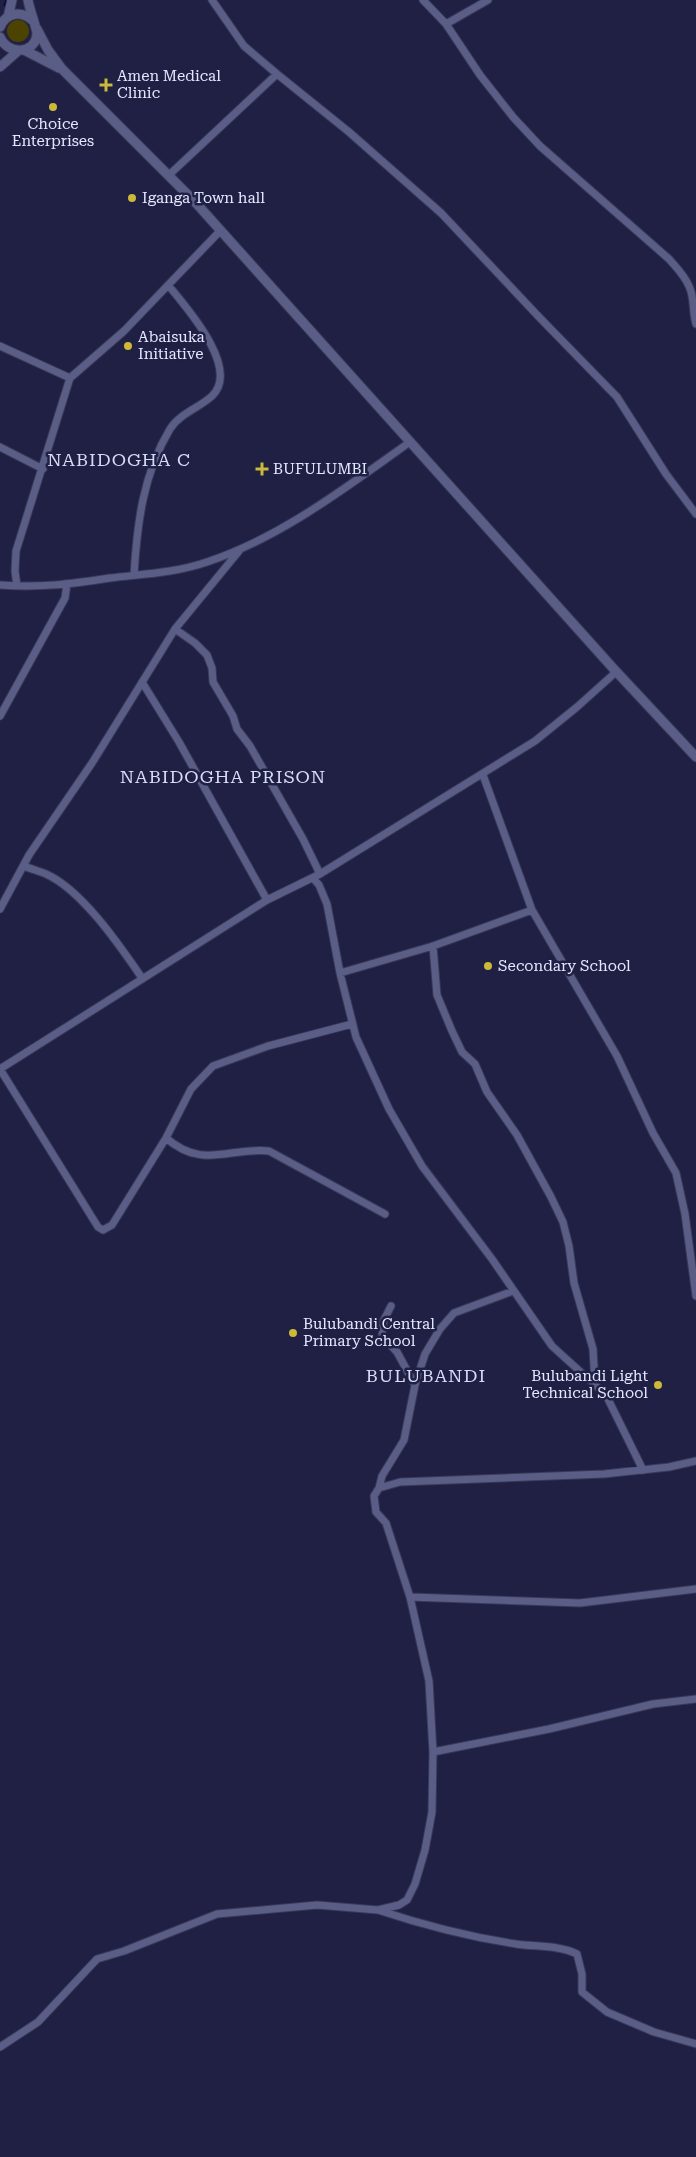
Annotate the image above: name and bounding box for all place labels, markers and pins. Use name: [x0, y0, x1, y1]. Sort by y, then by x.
place label: Amen Medical Clinic: [117, 67, 221, 102]
marker: Amen Medical Clinic: [99, 78, 113, 92]
marker: Choice Enterprises: [47, 101, 59, 113]
place label: Choice Enterprises: [12, 115, 94, 150]
place label: Iganga Town hall: [142, 189, 265, 207]
marker: Iganga Town hall: [126, 192, 138, 204]
place label: Abaisuka Initiative: [138, 328, 205, 363]
marker: Abaisuka Initiative: [122, 340, 134, 352]
place label: BUFULUMBI: [273, 460, 367, 478]
marker: BUFULUMBI: [255, 462, 269, 476]
place label: Secondary School: [498, 957, 631, 975]
marker: Secondary School: [482, 960, 494, 972]
place label: Bulubandi Central Primary School: [303, 1315, 435, 1350]
marker: Bulubandi Central Primary School: [287, 1327, 299, 1339]
place label: Bulubandi Light Technical School: [522, 1367, 648, 1402]
marker: Bulubandi Light Technical School: [652, 1379, 664, 1391]

